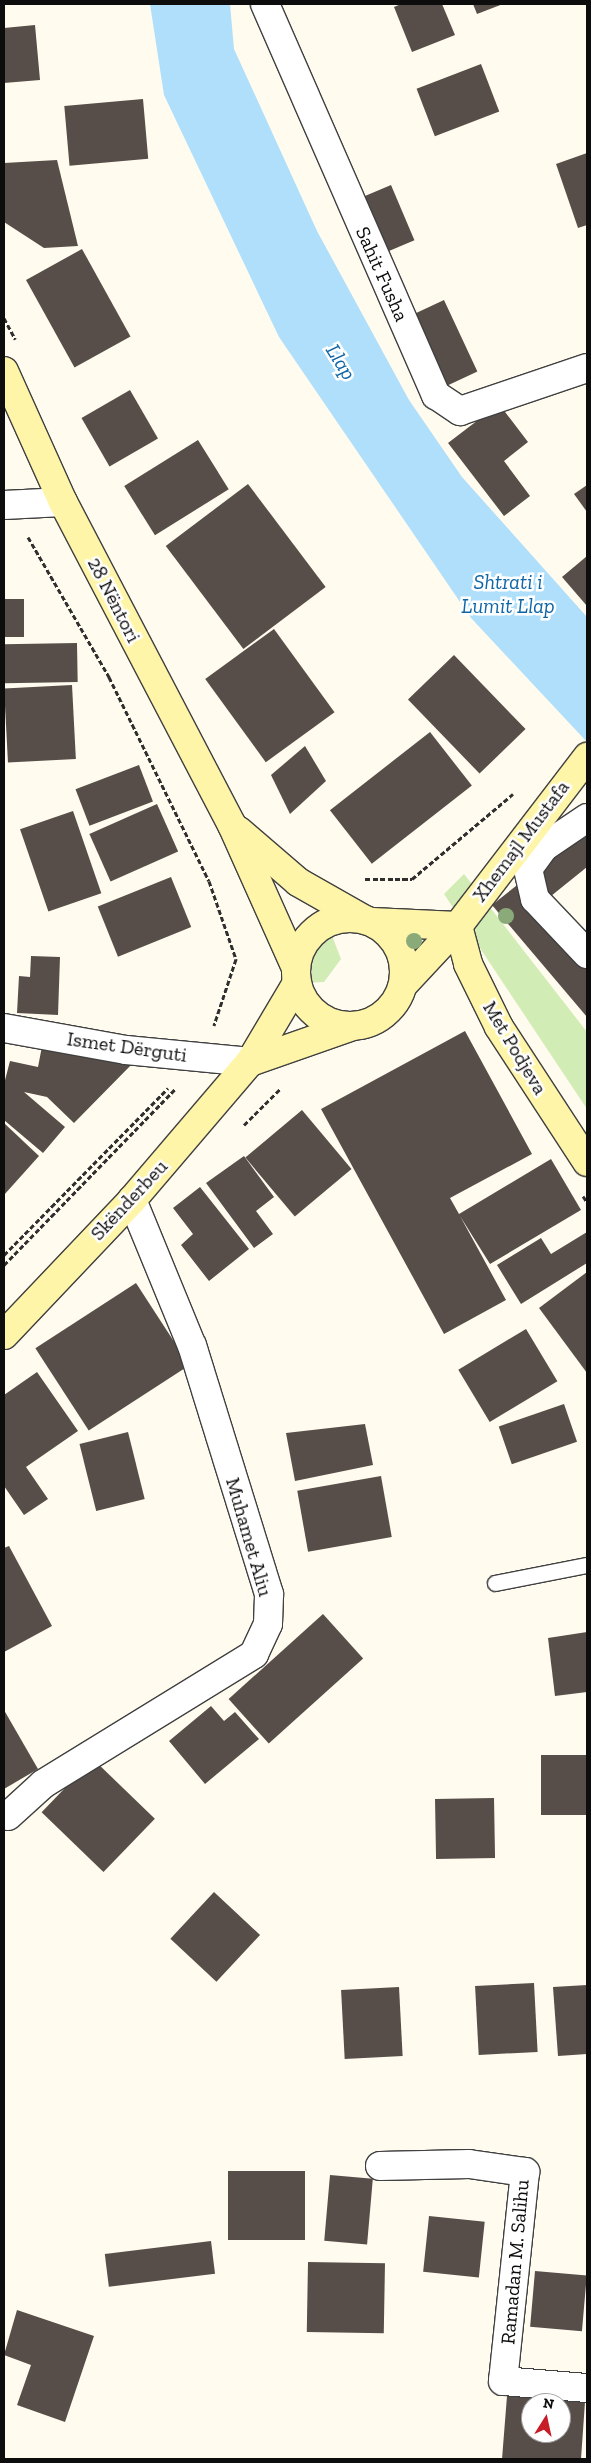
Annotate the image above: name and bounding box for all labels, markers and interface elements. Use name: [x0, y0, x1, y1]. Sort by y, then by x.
street label: Sahit Fusha: [350, 223, 414, 325]
water label: Llap: [320, 339, 362, 385]
street label: 28 Nëntori: [82, 553, 146, 647]
water label: Shtrati i Lumit Llap: [461, 569, 555, 619]
street label: Xhemajl Mustafa: [468, 776, 574, 906]
street label: Met Podjeva: [478, 997, 552, 1099]
street label: Ismet Dërguti: [66, 1027, 188, 1067]
street label: Skënderbeu: [86, 1155, 172, 1245]
street label: Muhamet Aliu: [221, 1475, 277, 1599]
street label: Ramadan M. Salihu: [496, 2178, 534, 2346]
north arrow: [521, 2393, 571, 2443]
text: N: [542, 2394, 555, 2413]

